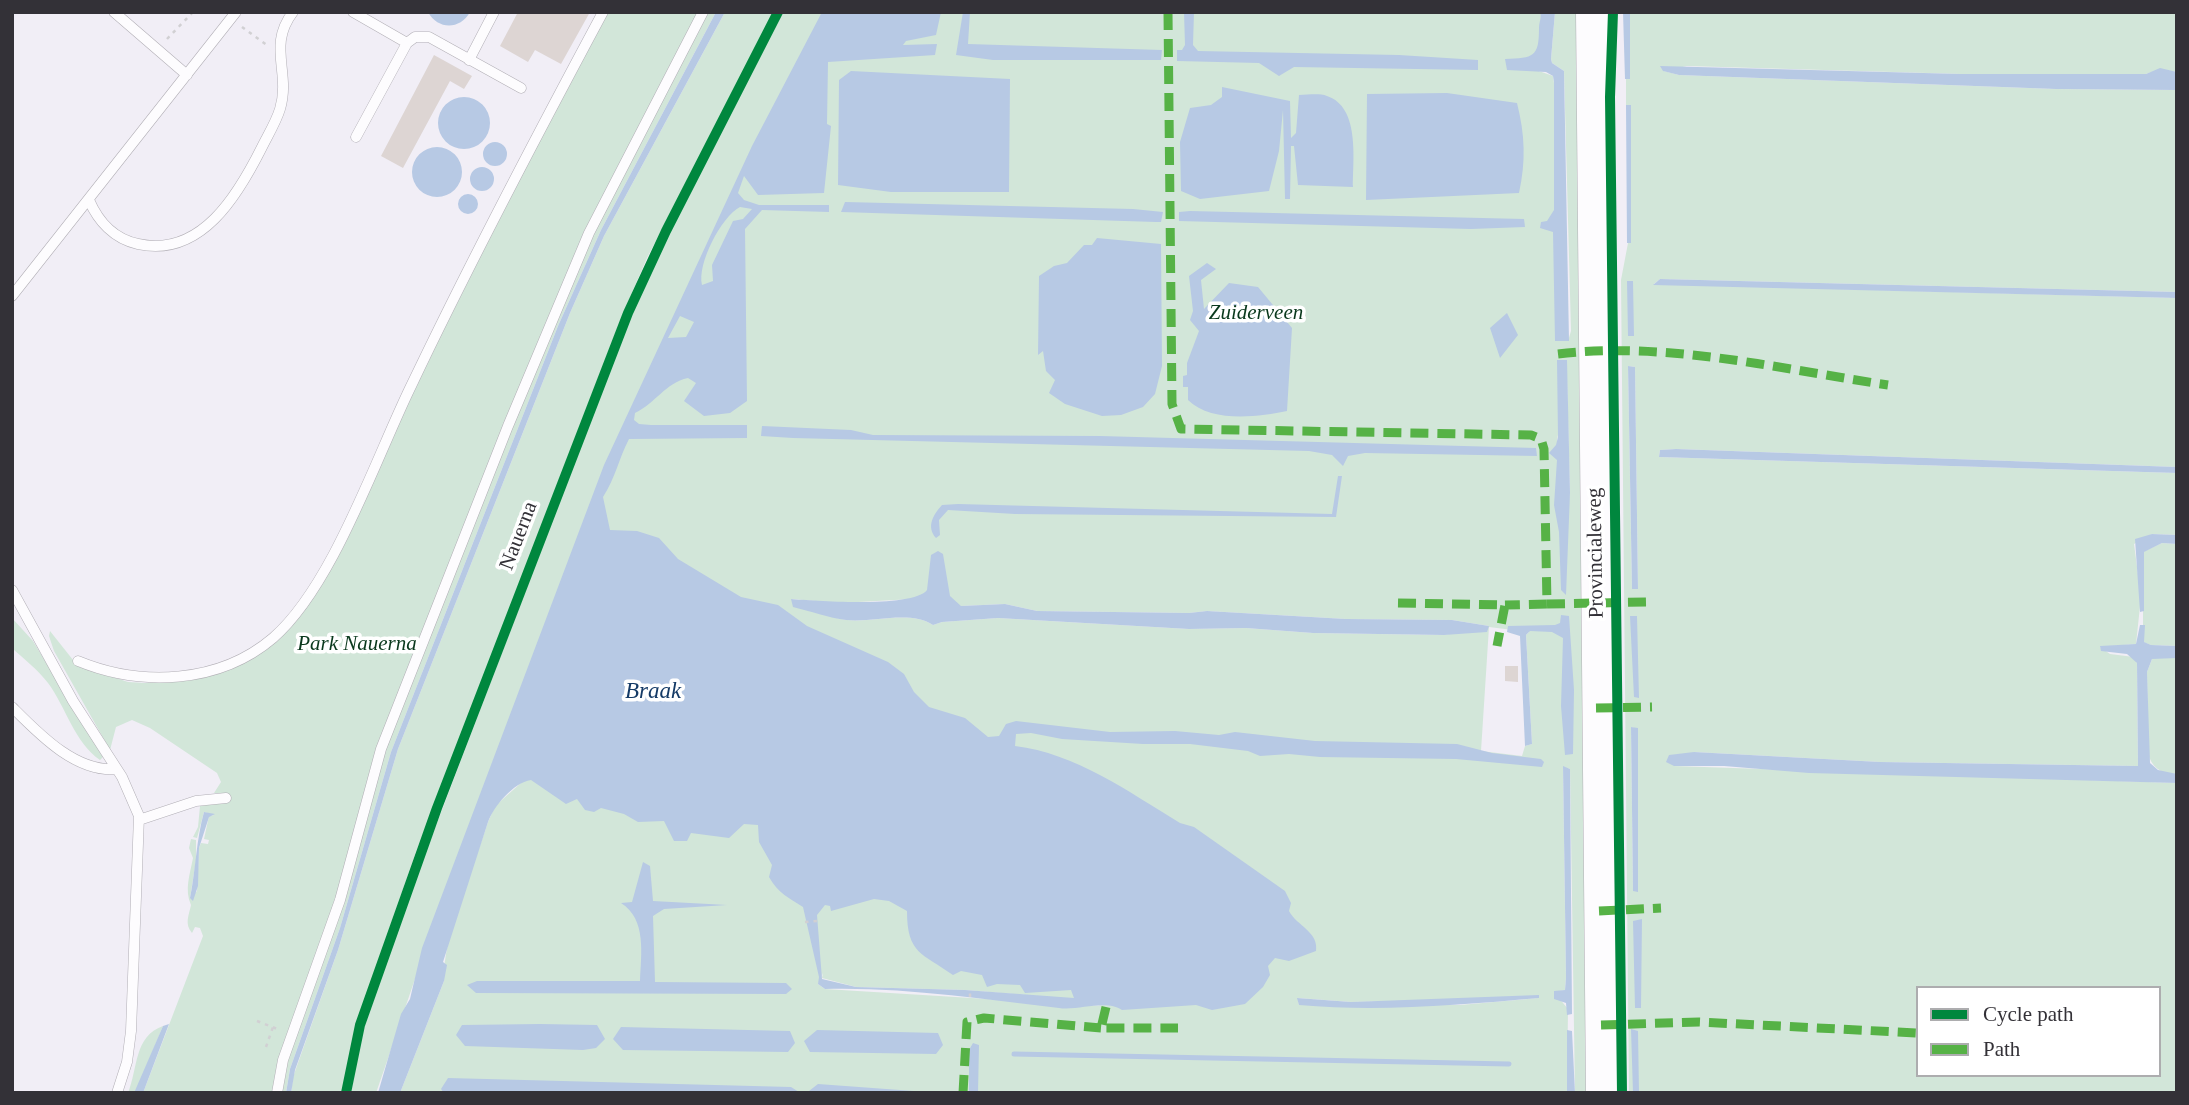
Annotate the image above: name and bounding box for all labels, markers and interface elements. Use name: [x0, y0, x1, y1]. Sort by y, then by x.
park label: Zuiderveen: [1209, 300, 1303, 326]
street label: Provincialeweg: [1582, 487, 1610, 619]
street label: Nauerna: [494, 498, 544, 574]
park label: Park Nauerna: [297, 631, 417, 657]
water label: Braak: [625, 678, 681, 706]
legend: [1916, 986, 2161, 1077]
text: Cycle path: [1983, 1002, 2073, 1026]
text: Path: [1983, 1037, 2020, 1061]

